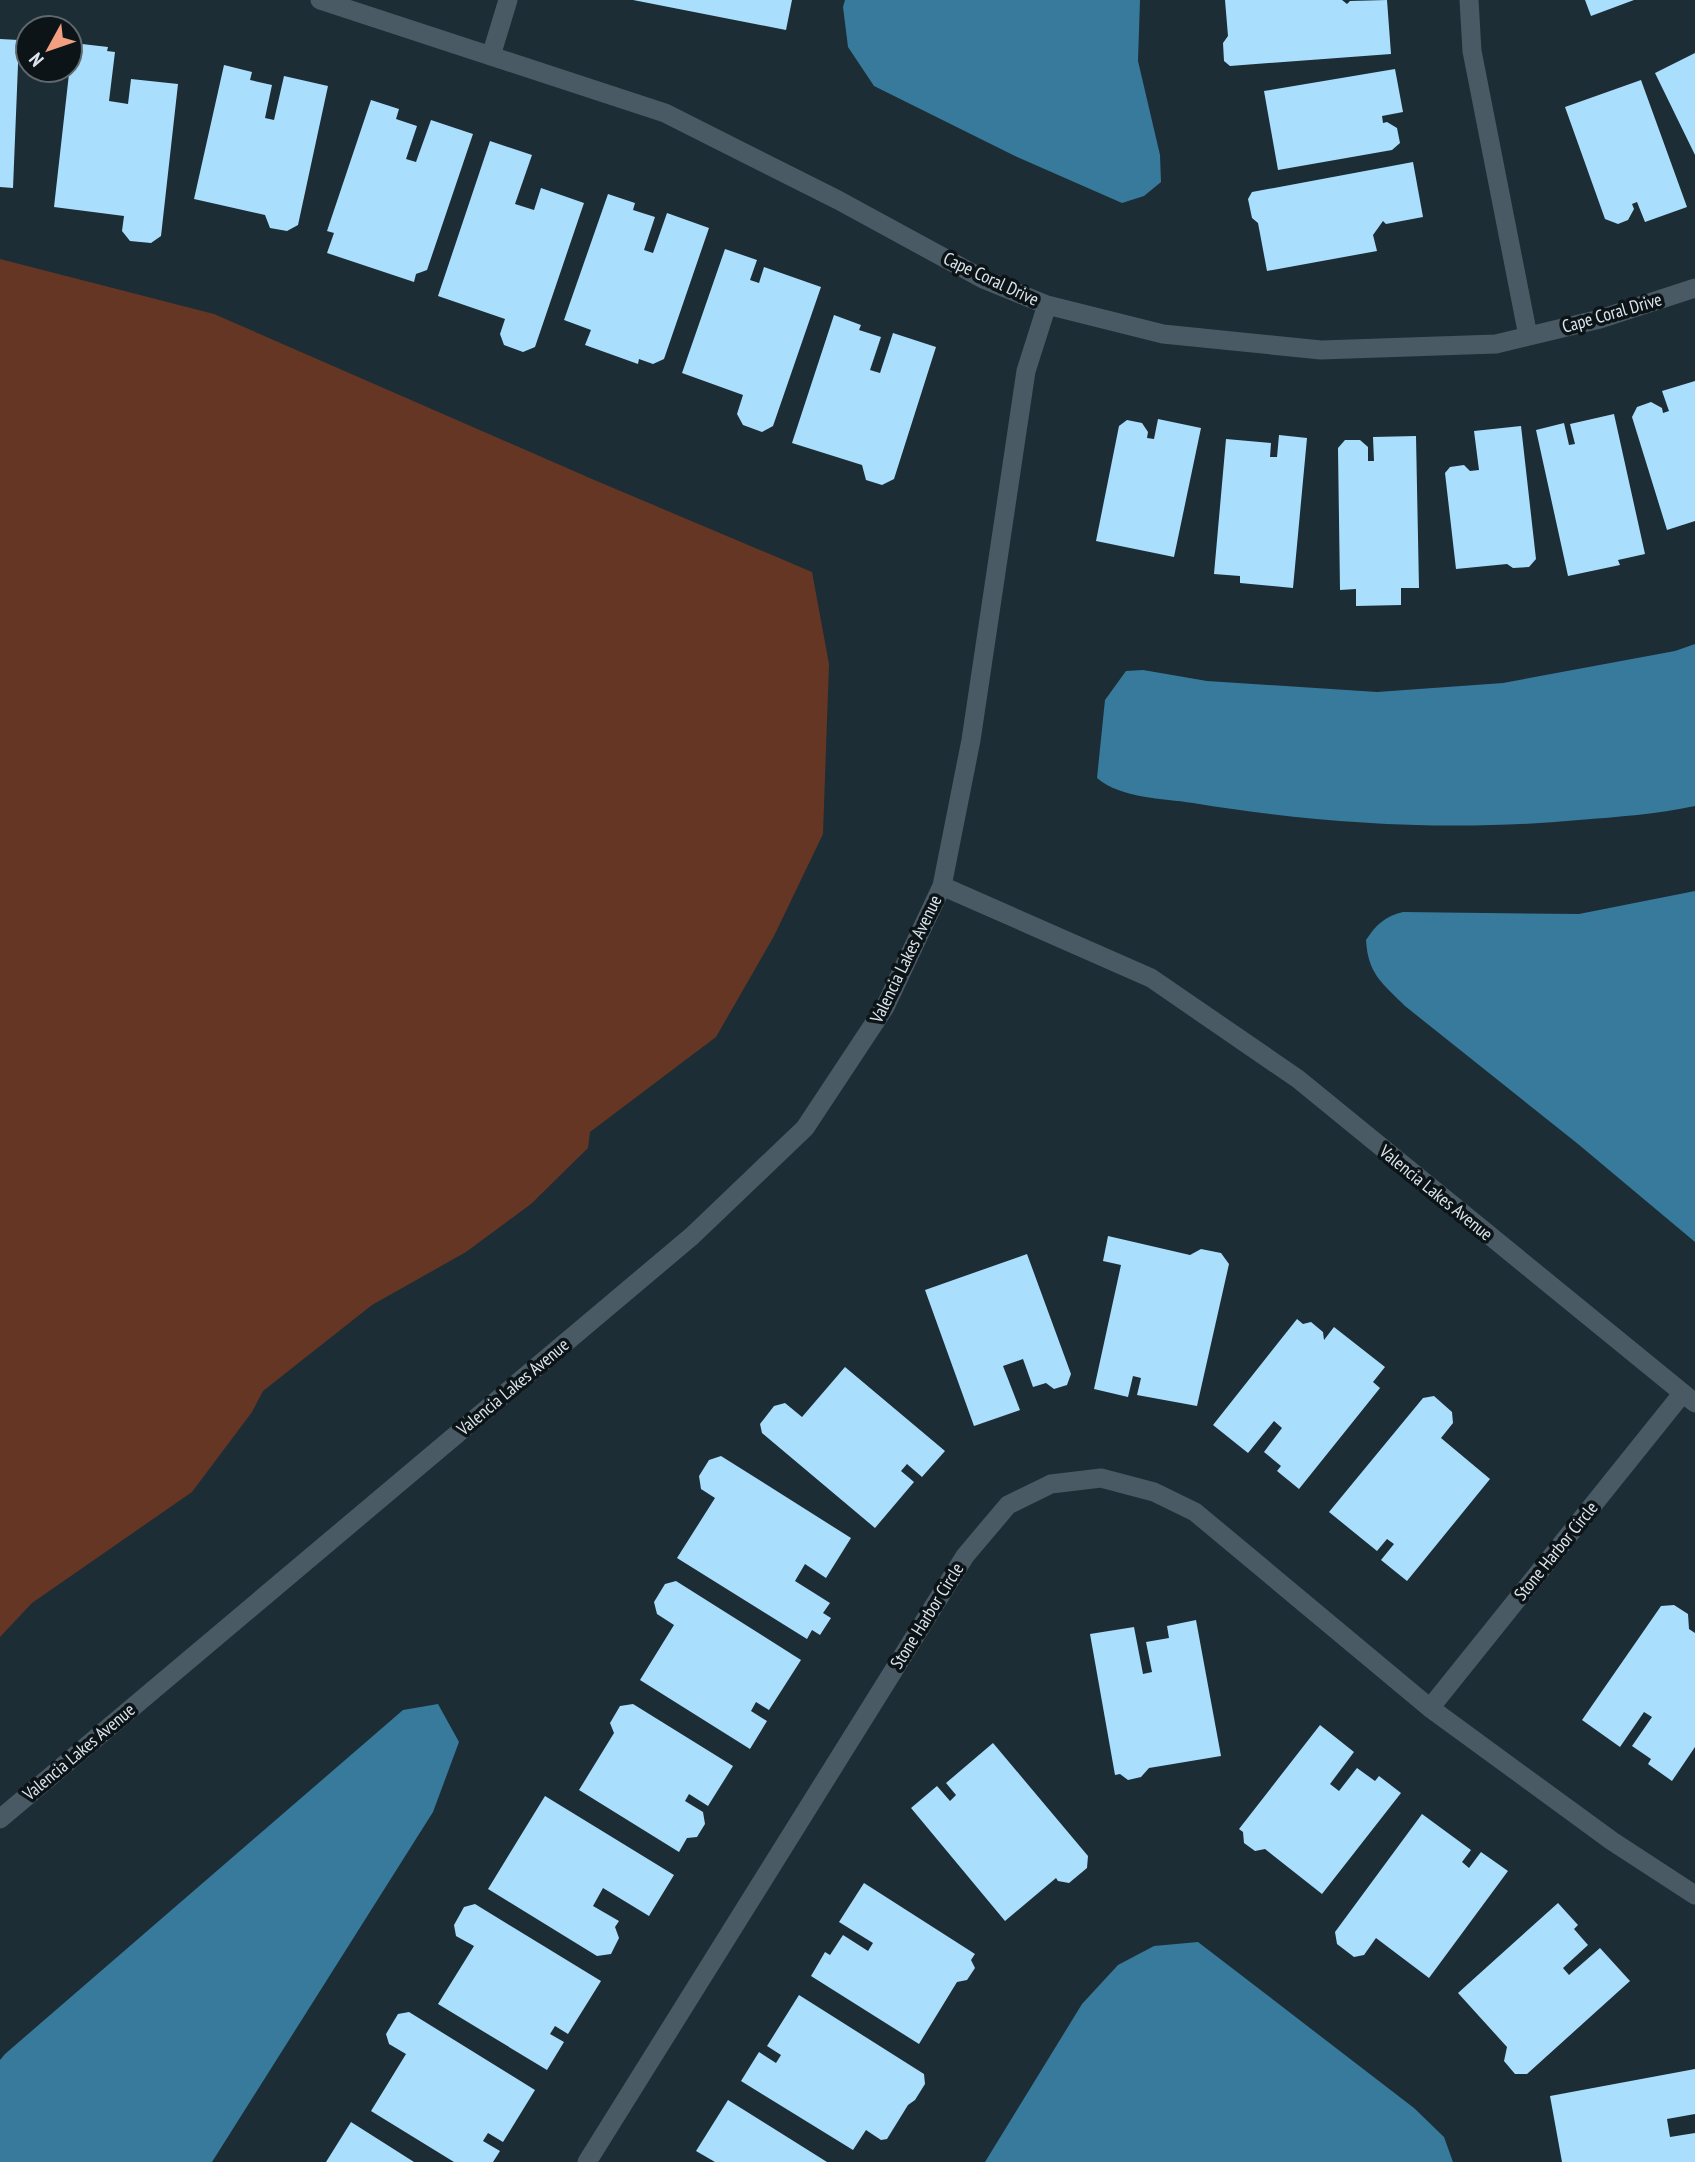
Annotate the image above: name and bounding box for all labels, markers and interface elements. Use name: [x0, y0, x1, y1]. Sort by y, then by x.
north arrow: [14, 14, 84, 84]
text: N: [23, 48, 48, 72]
street label: Cape Coral Drive: [940, 246, 1043, 311]
street label: Cape Coral Drive: [1559, 287, 1664, 338]
street label: Valencia Lakes Avenue: [864, 891, 946, 1027]
street label: Valencia Lakes Avenue: [1374, 1139, 1498, 1245]
street label: Valencia Lakes Avenue: [451, 1333, 573, 1441]
street label: Stone Harbor Circle: [1509, 1497, 1603, 1605]
street label: Stone Harbor Circle: [885, 1558, 968, 1673]
street label: Valencia Lakes Avenue: [17, 1698, 139, 1806]

